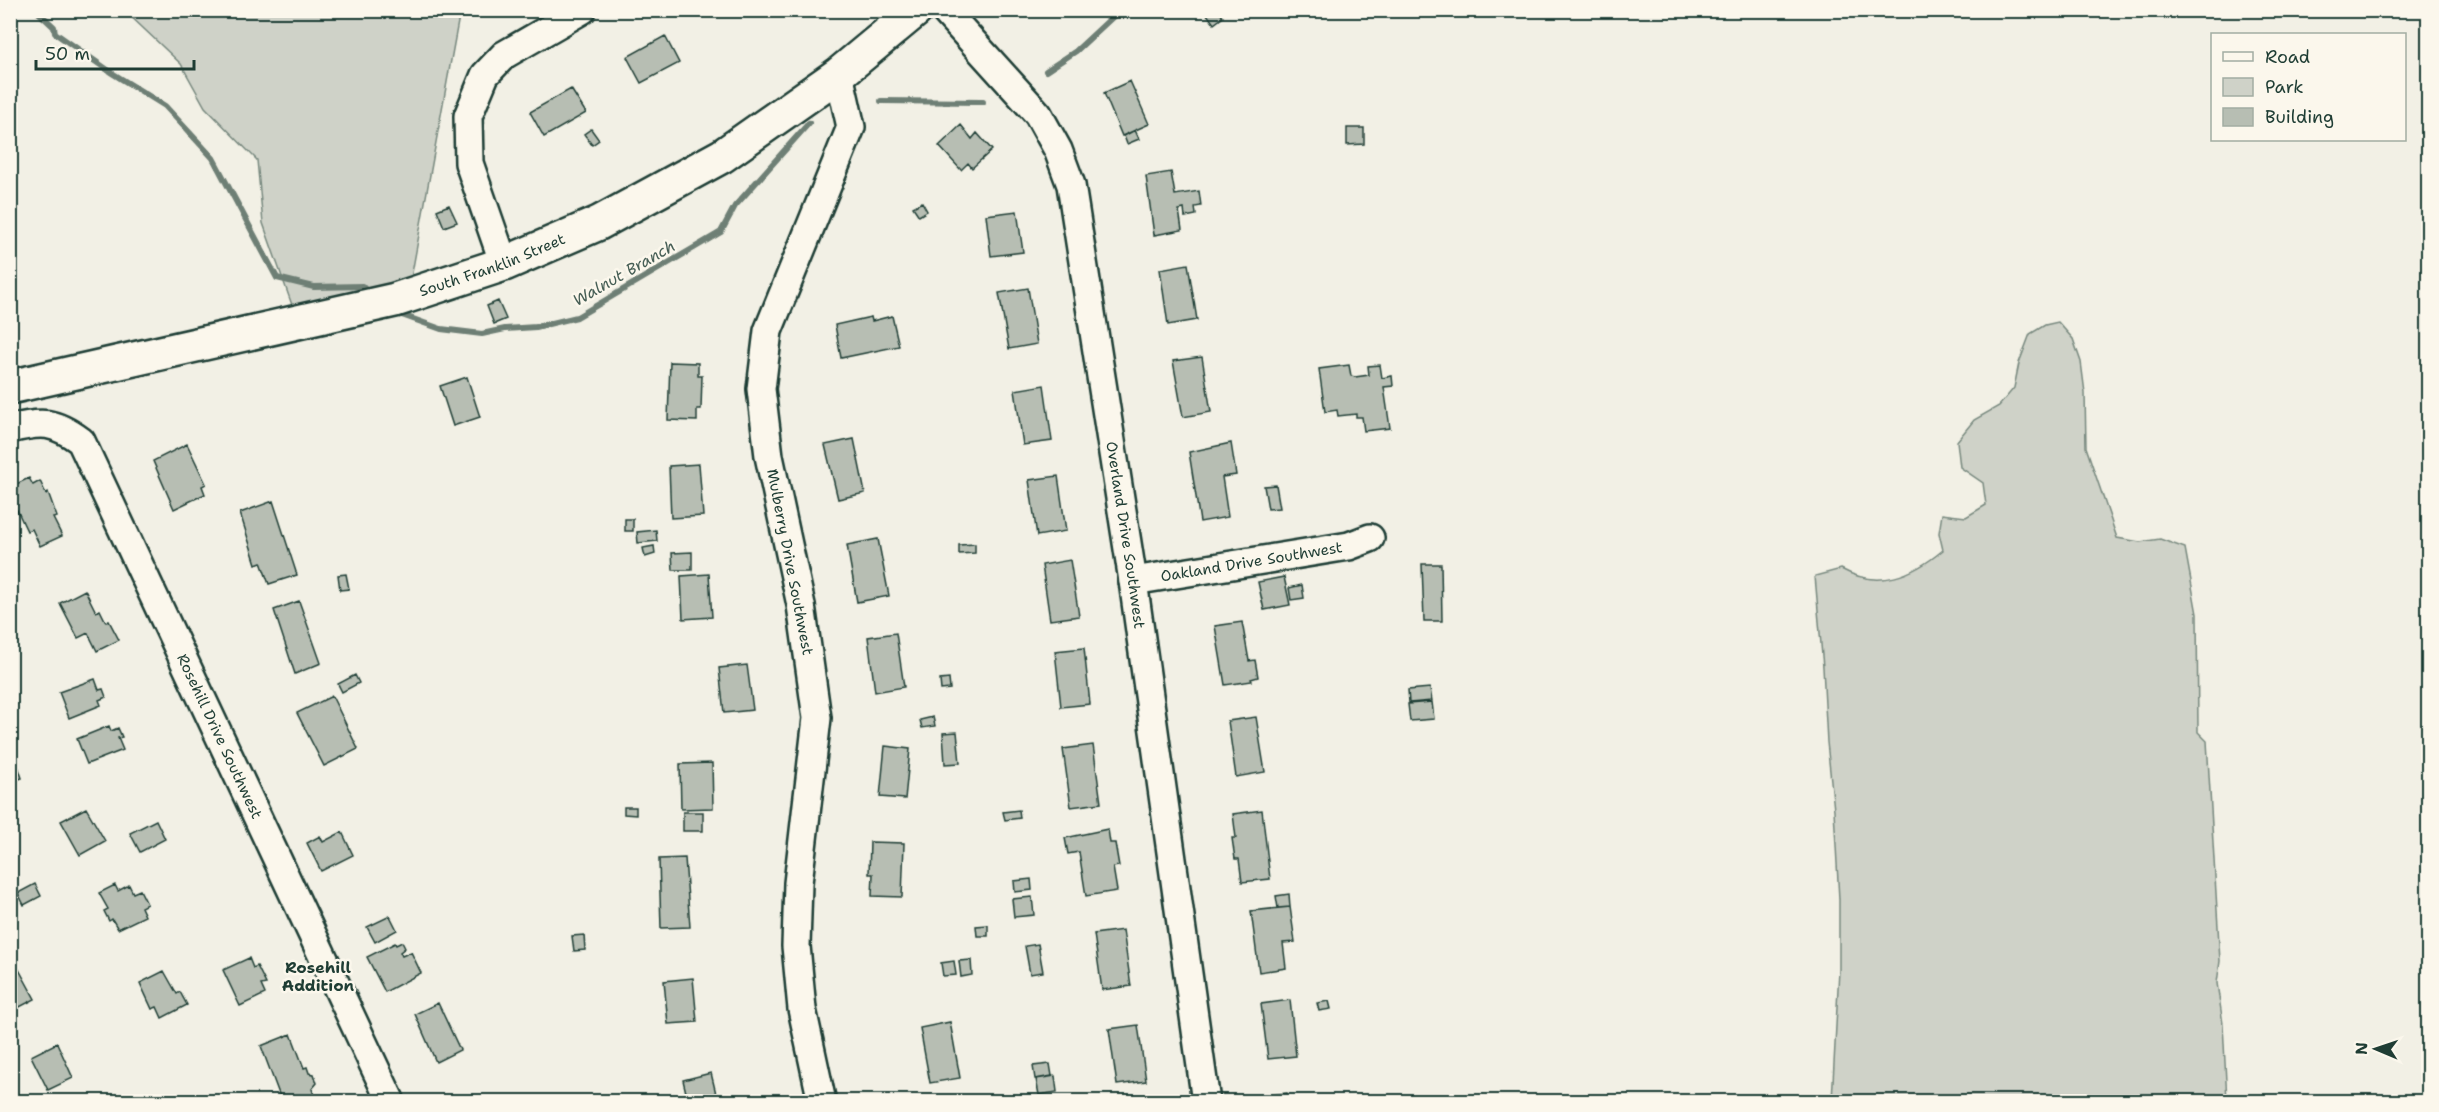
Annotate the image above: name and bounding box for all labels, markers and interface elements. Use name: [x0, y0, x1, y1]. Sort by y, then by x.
scale bar: [36, 33, 194, 71]
legend: [2211, 33, 2406, 141]
text: 50 m: [45, 42, 90, 66]
text: Road: [2265, 45, 2310, 69]
text: Park: [2265, 75, 2304, 99]
text: Building: [2265, 105, 2334, 129]
street label: South Franklin Street: [417, 229, 568, 301]
water label: Walnut Branch: [569, 235, 679, 311]
street label: Overland Drive Southwest: [1101, 440, 1150, 630]
street label: Mulberry Drive Southwest: [762, 467, 818, 657]
street label: Oakland Drive Southwest: [1159, 537, 1344, 586]
street label: Rosehill Drive Southwest: [172, 651, 267, 822]
district label: Rosehill Addition: [282, 957, 355, 996]
north arrow: [2346, 1019, 2406, 1079]
text: N: [2351, 1042, 2372, 1055]

